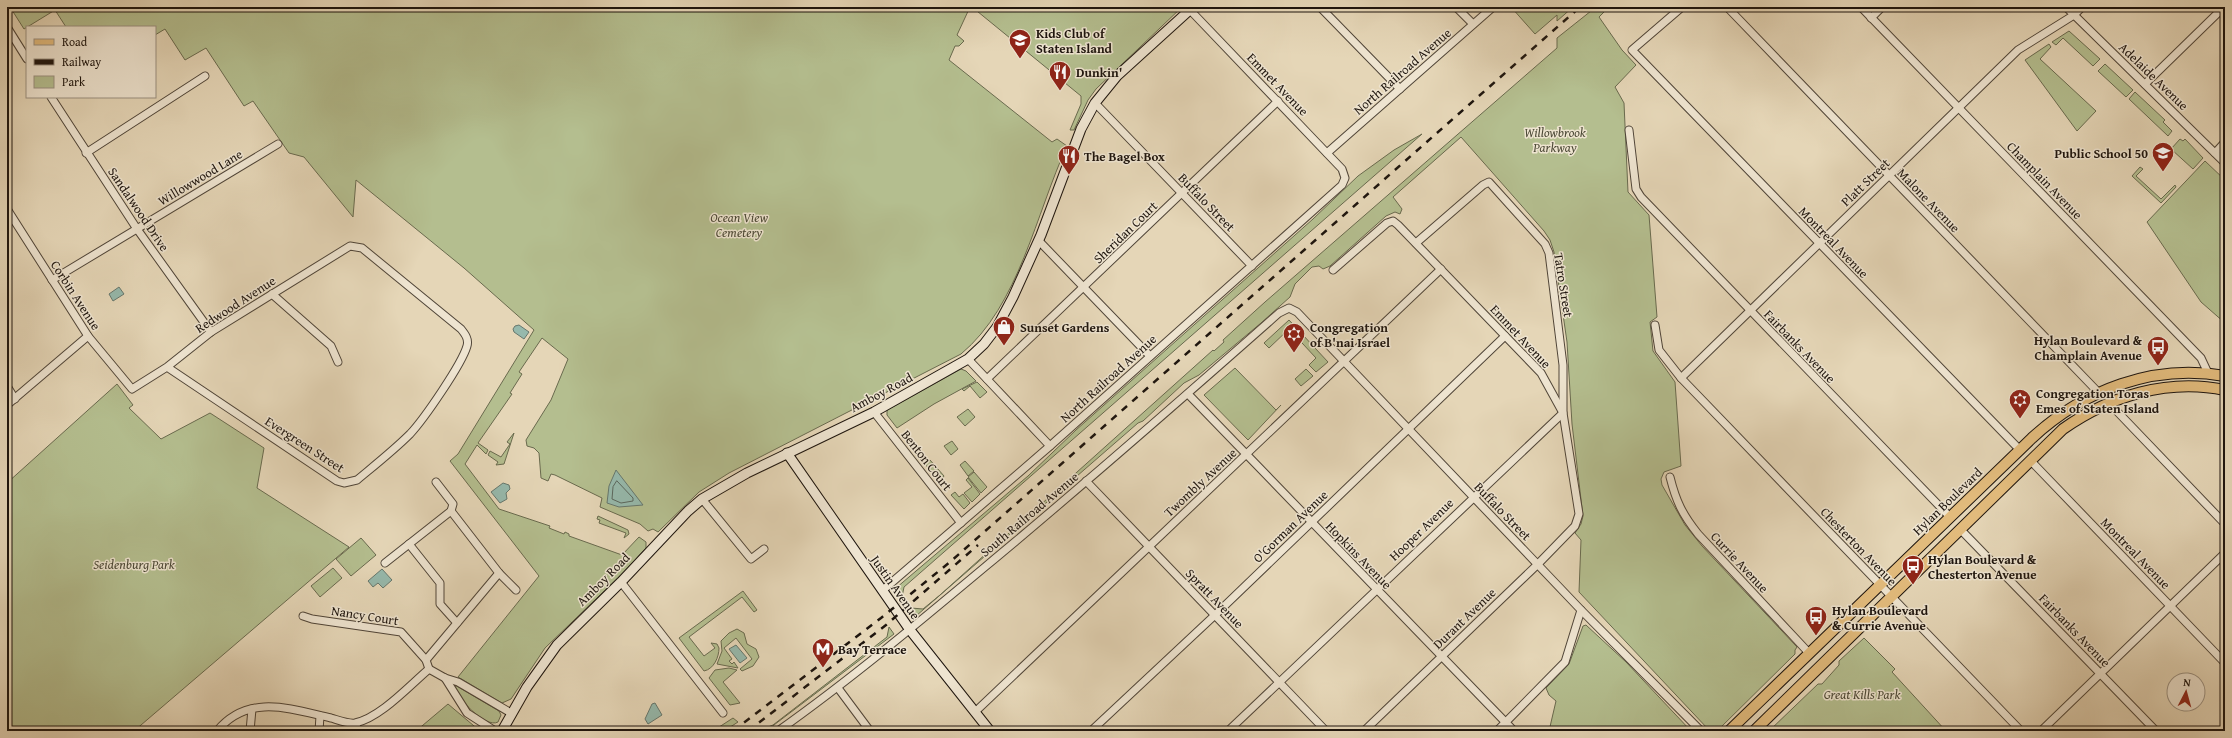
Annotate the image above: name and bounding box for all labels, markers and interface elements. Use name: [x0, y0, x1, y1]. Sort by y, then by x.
place label: Kids Club of Staten Island: [1036, 24, 1113, 58]
street label: North Railroad Avenue: [1349, 24, 1455, 119]
legend: [26, 26, 156, 98]
school or university icon: Kids Club of Staten Island: [1007, 27, 1033, 60]
text: Road: [62, 33, 88, 50]
street label: Adelaide Avenue: [2115, 38, 2193, 115]
street label: Emmet Avenue: [1243, 48, 1313, 120]
text: Railway: [62, 53, 101, 70]
restaurant icon: Dunkin': [1047, 59, 1073, 92]
place label: Dunkin': [1076, 63, 1122, 82]
text: Park: [62, 73, 86, 90]
park label: Willowbrook Parkway: [1524, 123, 1586, 157]
street label: Champlain Avenue: [2002, 137, 2087, 224]
school or university icon: Public School 50: [2150, 140, 2176, 173]
restaurant icon: The Bagel Box: [1056, 143, 1082, 176]
place label: Public School 50: [2054, 144, 2148, 163]
street label: Willowwood Lane: [154, 145, 246, 210]
place label: The Bagel Box: [1084, 147, 1165, 166]
street label: Platt Street: [1837, 154, 1894, 211]
street label: Sandalwood Drive: [103, 163, 174, 255]
street label: Malone Avenue: [1893, 164, 1964, 237]
street label: Buffalo Street: [1174, 169, 1240, 236]
street label: Sheridan Court: [1089, 197, 1162, 268]
street label: Montreal Avenue: [1794, 202, 1873, 282]
park label: Ocean View Cemetery: [710, 208, 768, 242]
street label: Tatro Street: [1549, 251, 1578, 319]
street label: Corbin Avenue: [46, 257, 105, 334]
street label: Redwood Avenue: [191, 271, 279, 338]
street label: Emmet Avenue: [1486, 300, 1555, 373]
street label: Fairbanks Avenue: [1760, 305, 1840, 387]
shop icon: Sunset Gardens: [991, 314, 1017, 347]
place label: Sunset Gardens: [1020, 318, 1110, 337]
place label: Congregation of B'nai Israel: [1310, 318, 1390, 352]
synagogue icon: Congregation of B'nai Israel: [1281, 321, 1307, 354]
street label: North Railroad Avenue: [1056, 330, 1161, 427]
place label: Hylan Boulevard & Champlain Avenue: [2034, 331, 2143, 365]
bus stop icon: Hylan Boulevard & Champlain Avenue: [2145, 334, 2171, 367]
street label: Amboy Road: [847, 368, 916, 417]
place label: Congregation Toras Emes of Staten Island: [2036, 384, 2160, 418]
synagogue icon: Congregation Toras Emes of Staten Island: [2007, 387, 2033, 420]
street label: Evergreen Street: [261, 412, 348, 477]
street label: Benton Court: [897, 426, 957, 495]
street label: Twombly Avenue: [1160, 444, 1241, 521]
street label: Hylan Boulevard: [1908, 463, 1986, 540]
street label: South Railroad Avenue: [976, 467, 1083, 561]
street label: Buffalo Street: [1470, 478, 1536, 545]
street label: O'Gorman Avenue: [1249, 486, 1332, 567]
street label: Hooper Avenue: [1385, 494, 1458, 565]
street label: Chesterton Avenue: [1816, 503, 1901, 590]
street label: Montreal Avenue: [2096, 513, 2175, 593]
street label: Hopkins Avenue: [1321, 517, 1396, 594]
street label: Currie Avenue: [1706, 528, 1773, 597]
street label: Amboy Road: [572, 548, 634, 610]
street label: Justin Avenue: [865, 550, 925, 623]
place label: Hylan Boulevard & Chesterton Avenue: [1928, 550, 2037, 584]
bus stop icon: Hylan Boulevard & Chesterton Avenue: [1900, 553, 1926, 586]
park label: Seidenburg Park: [93, 555, 175, 574]
street label: Spratt Avenue: [1181, 564, 1248, 633]
street label: Durant Avenue: [1429, 583, 1500, 653]
street label: Fairbanks Avenue: [2035, 589, 2115, 671]
street label: Nancy Court: [330, 601, 400, 630]
place label: Hylan Boulevard & Currie Avenue: [1832, 601, 1929, 635]
bus stop icon: Hylan Boulevard & Currie Avenue: [1803, 604, 1829, 637]
metro station icon: Bay Terrace: [810, 636, 836, 669]
place label: Bay Terrace: [838, 640, 907, 659]
north arrow: [2166, 672, 2206, 712]
text: N: [2183, 674, 2192, 690]
park label: Great Kills Park: [1824, 685, 1900, 704]

